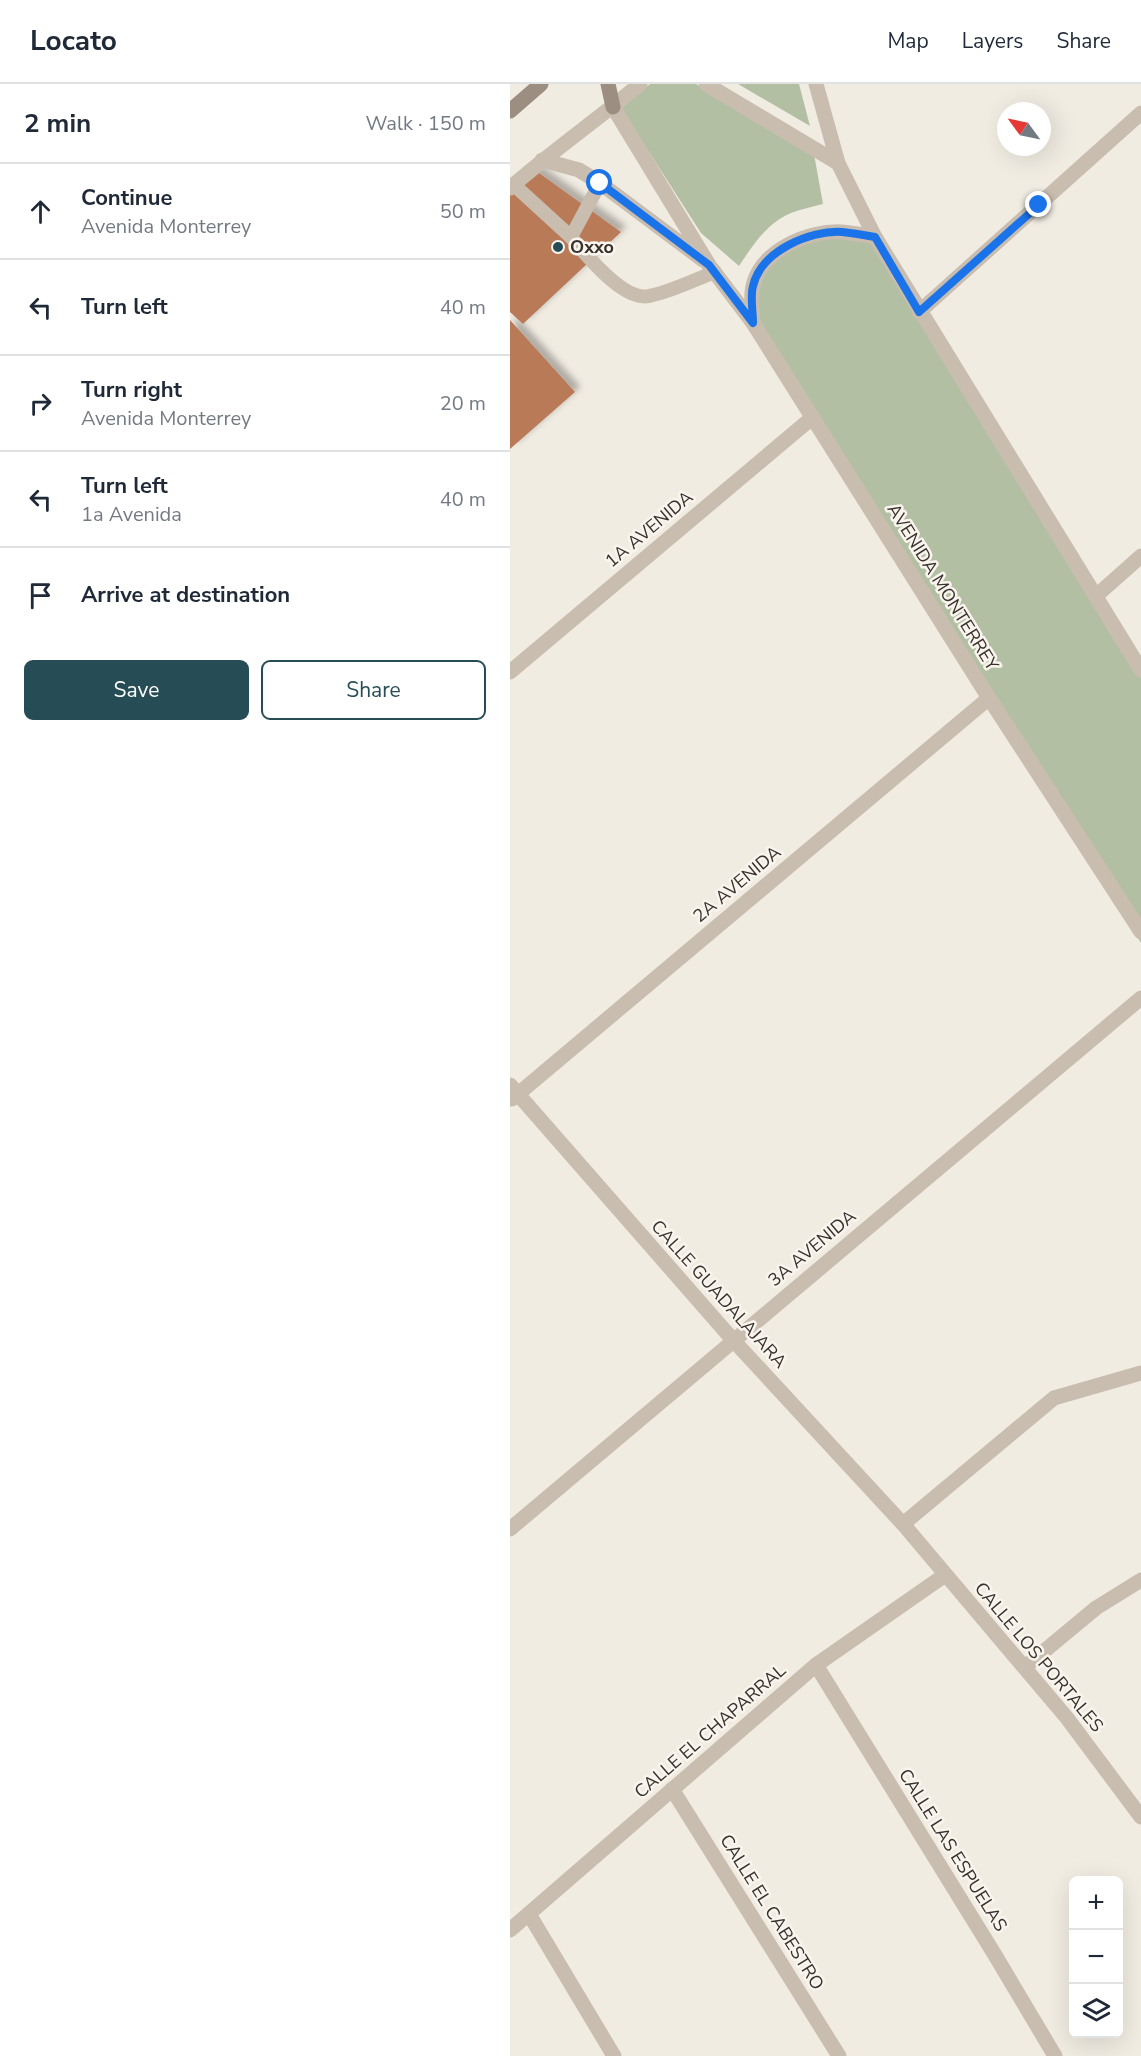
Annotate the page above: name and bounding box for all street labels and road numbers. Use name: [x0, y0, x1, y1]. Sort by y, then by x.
street label: 1A AVENIDA: [600, 485, 698, 573]
street label: AVENIDA MONTERREY: [882, 499, 1004, 675]
street label: 2A AVENIDA: [688, 840, 786, 928]
street label: 3A AVENIDA: [763, 1204, 861, 1292]
street label: CALLE GUADALAJARA: [646, 1215, 792, 1373]
street label: CALLE LOS PORTALES: [969, 1577, 1109, 1737]
street label: CALLE EL CHAPARRAL: [629, 1658, 791, 1804]
street label: CALLE LAS ESPUELAS: [893, 1764, 1013, 1936]
street label: CALLE EL CABESTRO: [714, 1830, 830, 1994]

